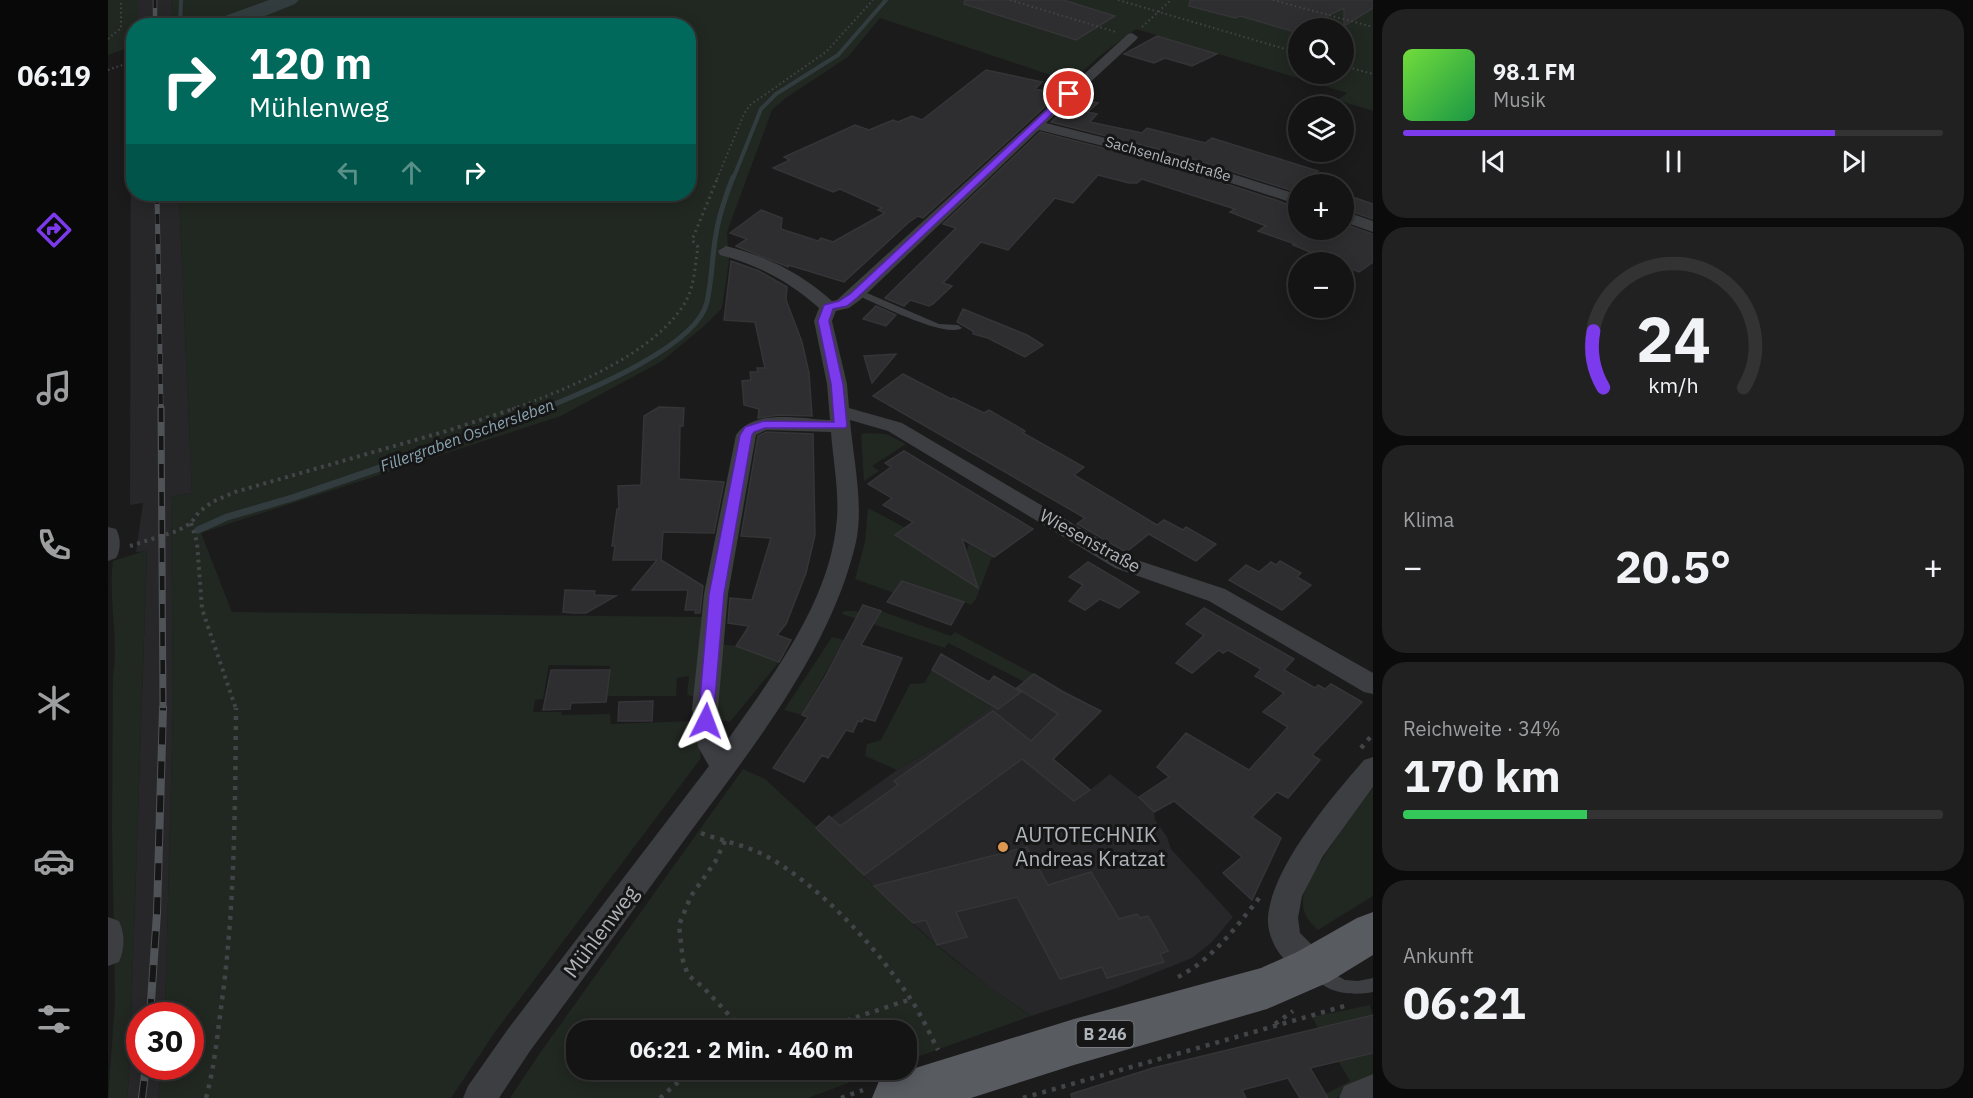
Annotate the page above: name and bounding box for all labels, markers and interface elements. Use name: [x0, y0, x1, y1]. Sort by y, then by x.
map controls: [1288, 18, 1354, 318]
button: search: [1288, 18, 1354, 84]
text: 120 m: [249, 36, 372, 91]
icon: right: [150, 42, 228, 120]
text: 98.1 FM: [1493, 57, 1576, 86]
text: 06:19: [17, 58, 91, 93]
pin: [1043, 68, 1094, 119]
icon: arrive: [1052, 77, 1085, 110]
text: Musik: [1493, 86, 1546, 113]
text: Mühlenweg: [249, 89, 389, 124]
button: layers: [1288, 96, 1354, 162]
street label: Sachsenlandstraße: [1103, 131, 1233, 186]
icon: previous: [1477, 145, 1510, 178]
icon: pause: [1657, 145, 1690, 178]
icon: next: [1837, 145, 1870, 178]
icon: left: [332, 156, 365, 189]
icon: ahead: [395, 156, 428, 189]
icon: right: [458, 156, 491, 189]
button: +: [1288, 174, 1354, 240]
icon: directions: [33, 209, 75, 251]
button: −: [1288, 252, 1354, 318]
text: 24: [1636, 298, 1710, 379]
icon: music: [33, 367, 75, 409]
text: km/h: [1648, 372, 1698, 400]
water label: Fillergraben Oschersleben: [377, 394, 557, 476]
street label: Wiesenstraße: [1036, 503, 1145, 578]
text: Klima: [1403, 506, 1454, 533]
icon: phone: [33, 524, 75, 566]
text: 20.5°: [1615, 537, 1731, 595]
text: −: [1403, 545, 1423, 588]
text: +: [1923, 545, 1943, 588]
icon: climate: [33, 682, 75, 724]
position arrow: [674, 689, 738, 753]
text: Reichweite · 34%: [1403, 715, 1560, 742]
text: 170 km: [1403, 746, 1561, 804]
place label: AUTOTECHNIK Andreas Kratzat: [1015, 820, 1166, 872]
icon: car: [33, 840, 75, 882]
marker: AUTOTECHNIK Andreas Kratzat: [996, 840, 1010, 854]
street label: Mühlenweg: [556, 880, 644, 983]
text: Ankunft: [1403, 942, 1474, 969]
text: 06:21: [1403, 973, 1526, 1031]
icon: filters: [33, 998, 75, 1040]
speed limit sign: 30: [126, 1002, 204, 1080]
road number: B 246: [1076, 1021, 1134, 1047]
text: 06:21 · 2 Min. · 460 m: [630, 1035, 853, 1064]

